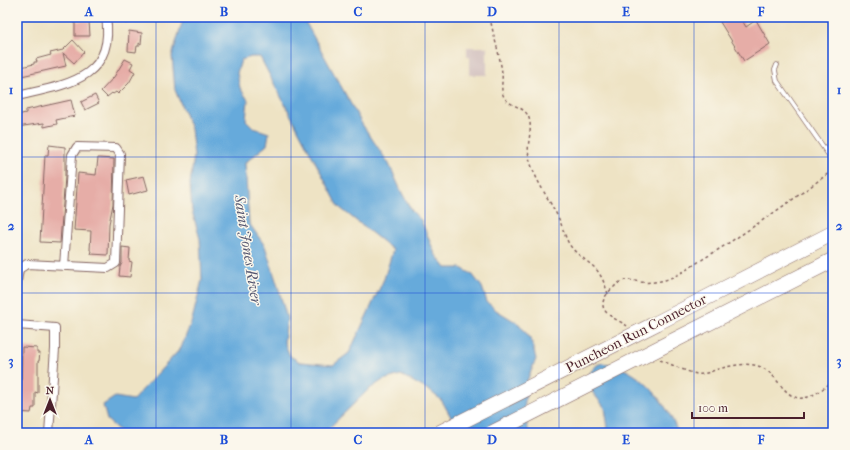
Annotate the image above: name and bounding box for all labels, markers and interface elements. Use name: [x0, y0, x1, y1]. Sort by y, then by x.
text: A: [84, 4, 94, 19]
text: B: [220, 4, 229, 19]
text: C: [354, 4, 363, 19]
text: D: [487, 4, 497, 19]
text: E: [622, 4, 630, 19]
text: F: [757, 4, 765, 19]
text: 1: [9, 82, 14, 97]
text: 1: [837, 82, 842, 97]
water label: Saint Jones River: [230, 193, 266, 307]
text: 2: [8, 218, 15, 233]
text: 2: [836, 218, 843, 233]
street label: Puncheon Run Connector: [563, 290, 710, 376]
text: 3: [8, 353, 14, 369]
text: 3: [836, 353, 842, 369]
north arrow: [30, 380, 70, 420]
text: N: [46, 384, 55, 397]
scale bar: [692, 394, 804, 420]
text: 100 m: [698, 401, 728, 415]
text: A: [84, 432, 94, 447]
text: B: [220, 432, 229, 447]
text: C: [354, 432, 363, 447]
text: D: [487, 432, 497, 447]
text: E: [622, 432, 630, 447]
text: F: [757, 432, 765, 447]

